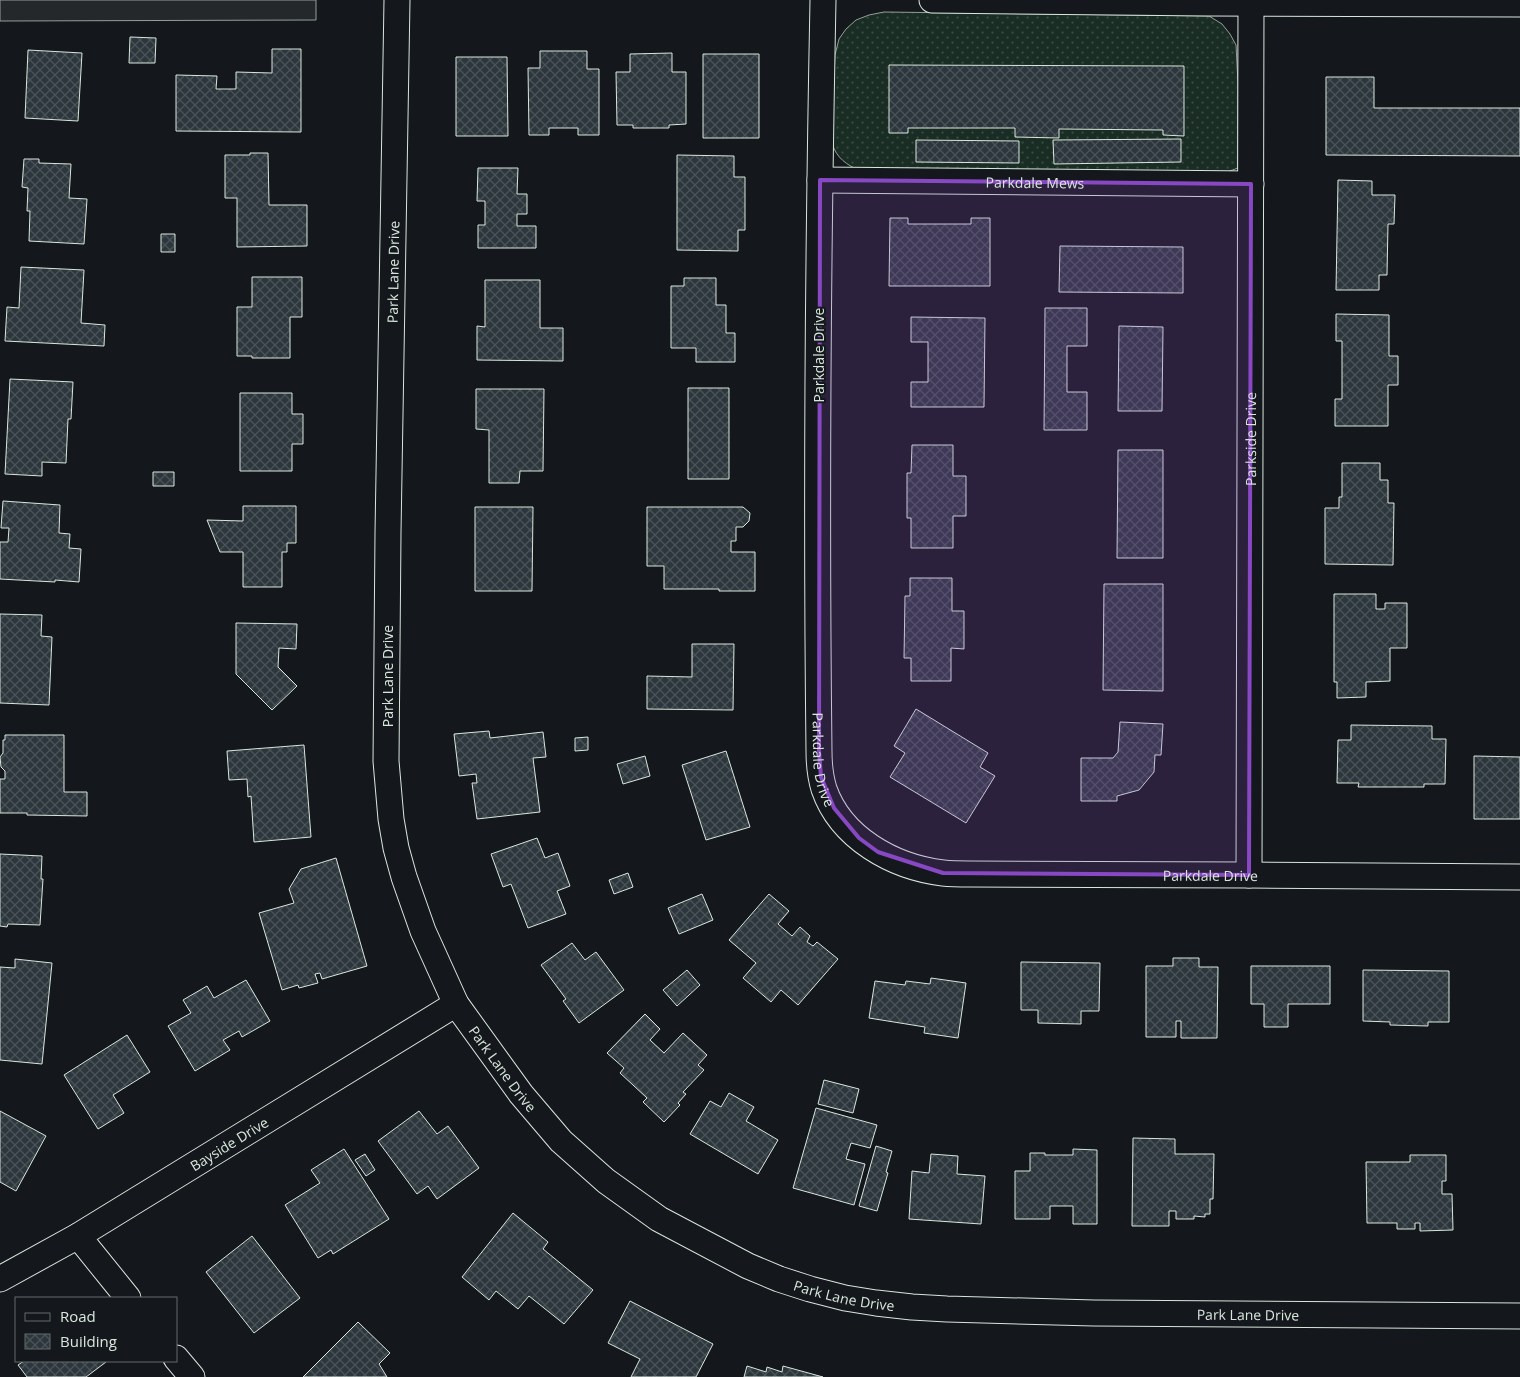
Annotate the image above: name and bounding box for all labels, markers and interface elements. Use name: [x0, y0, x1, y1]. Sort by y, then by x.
street label: Parkdale Mews: [986, 172, 1085, 192]
street label: Park Lane Drive: [383, 221, 403, 323]
street label: Parkdale Drive: [809, 307, 828, 402]
street label: Parkside Drive: [1240, 392, 1260, 486]
street label: Park Lane Drive: [378, 625, 397, 727]
street label: Parkdale Drive: [809, 712, 840, 810]
street label: Parkdale Drive: [1163, 865, 1258, 885]
street label: Park Lane Drive: [465, 1022, 541, 1116]
street label: Bayside Drive: [186, 1112, 272, 1175]
street label: Park Lane Drive: [791, 1275, 896, 1315]
legend: [15, 1297, 178, 1362]
street label: Park Lane Drive: [1197, 1304, 1299, 1324]
text: Road: [60, 1306, 96, 1326]
text: Building: [60, 1331, 117, 1351]

